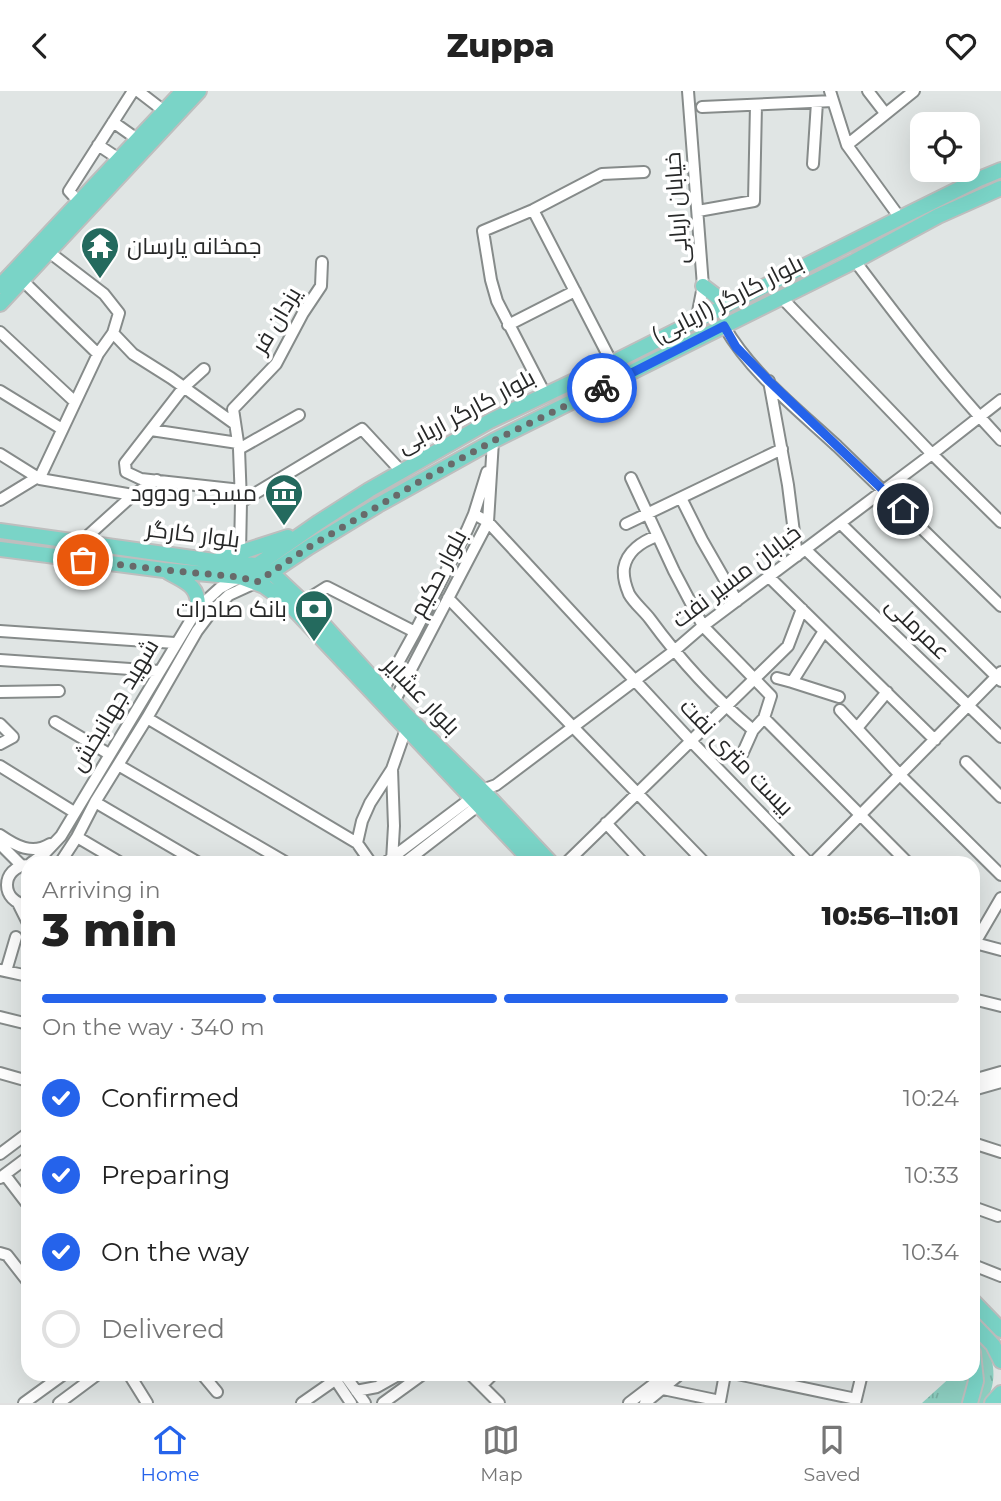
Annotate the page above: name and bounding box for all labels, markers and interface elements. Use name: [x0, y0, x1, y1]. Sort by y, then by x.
text: Zuppa: [446, 26, 555, 65]
icon: back: [21, 27, 59, 65]
icon: heart: [942, 27, 980, 65]
map controls: [910, 112, 980, 182]
button: locate: [910, 112, 980, 182]
street label: خیابان اربابی: [658, 151, 694, 265]
temple icon: جمخانه یارسان: [79, 225, 121, 280]
place label: جمخانه یارسان: [127, 232, 262, 260]
street label: بلوار کارگر (اربابی): [646, 249, 808, 349]
street label: یزدان فر: [244, 282, 307, 360]
courier: [567, 353, 637, 423]
street label: بلوار کارگر اربابی: [392, 363, 540, 459]
icon: bike: [583, 369, 621, 407]
museum icon: مسجد ودوود: [263, 472, 305, 527]
place label: مسجد ودوود: [130, 479, 257, 507]
pin: [873, 479, 933, 539]
icon: home: [884, 490, 922, 528]
street label: بلوار کارگر: [142, 514, 242, 554]
street label: خیابان مسیر نفت: [666, 518, 806, 634]
street label: بلوار حکیم: [403, 525, 474, 622]
pin: [53, 530, 113, 590]
icon: bag: [64, 541, 102, 579]
bank icon: بانک صادرات: [293, 588, 335, 643]
street label: عمرملی: [880, 591, 956, 665]
place label: بانک صادرات: [176, 595, 287, 623]
street label: شهید جهانبخش: [64, 634, 164, 776]
street label: بلوار عشایر: [377, 650, 466, 741]
street label: بیست متری نفت: [674, 693, 800, 821]
text: Arriving in: [42, 876, 161, 904]
text: 10:56–11:01: [822, 900, 959, 932]
text: 3 min: [42, 901, 178, 958]
text: On the way · 340 m: [42, 1013, 265, 1041]
icon: check: [42, 1079, 80, 1117]
text: Confirmed: [101, 1082, 240, 1114]
text: 10:24: [903, 1084, 959, 1112]
icon: check: [42, 1156, 80, 1194]
text: Preparing: [101, 1159, 230, 1191]
text: 10:33: [905, 1161, 959, 1189]
icon: check: [42, 1233, 80, 1271]
text: On the way: [101, 1236, 249, 1268]
text: 10:34: [902, 1238, 959, 1266]
text: Delivered: [101, 1313, 225, 1345]
tab: Home: [140, 1421, 199, 1486]
tab: Map: [480, 1421, 523, 1486]
tab: Saved: [803, 1421, 861, 1486]

